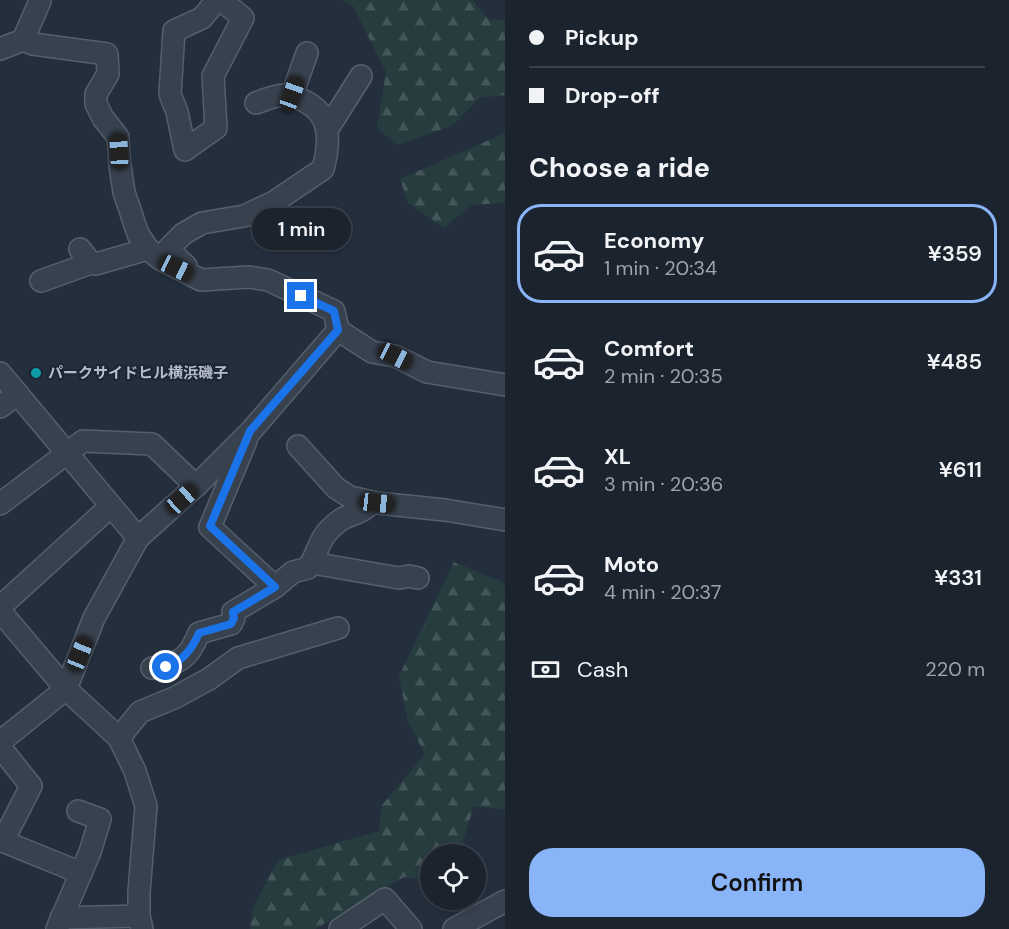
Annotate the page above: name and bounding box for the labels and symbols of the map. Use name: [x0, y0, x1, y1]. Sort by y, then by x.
car: [277, 74, 307, 114]
car: [109, 133, 129, 169]
callout: 1 min: [252, 209, 350, 251]
car: [156, 252, 196, 284]
route end: [287, 282, 314, 309]
car: [375, 340, 415, 372]
place label: パークサイドヒル横浜磯子: [48, 363, 228, 383]
marker: パークサイドヒル横浜磯子: [29, 366, 43, 380]
car: [163, 480, 201, 518]
car: [358, 492, 396, 514]
car: [65, 634, 95, 674]
route start: [152, 653, 179, 680]

